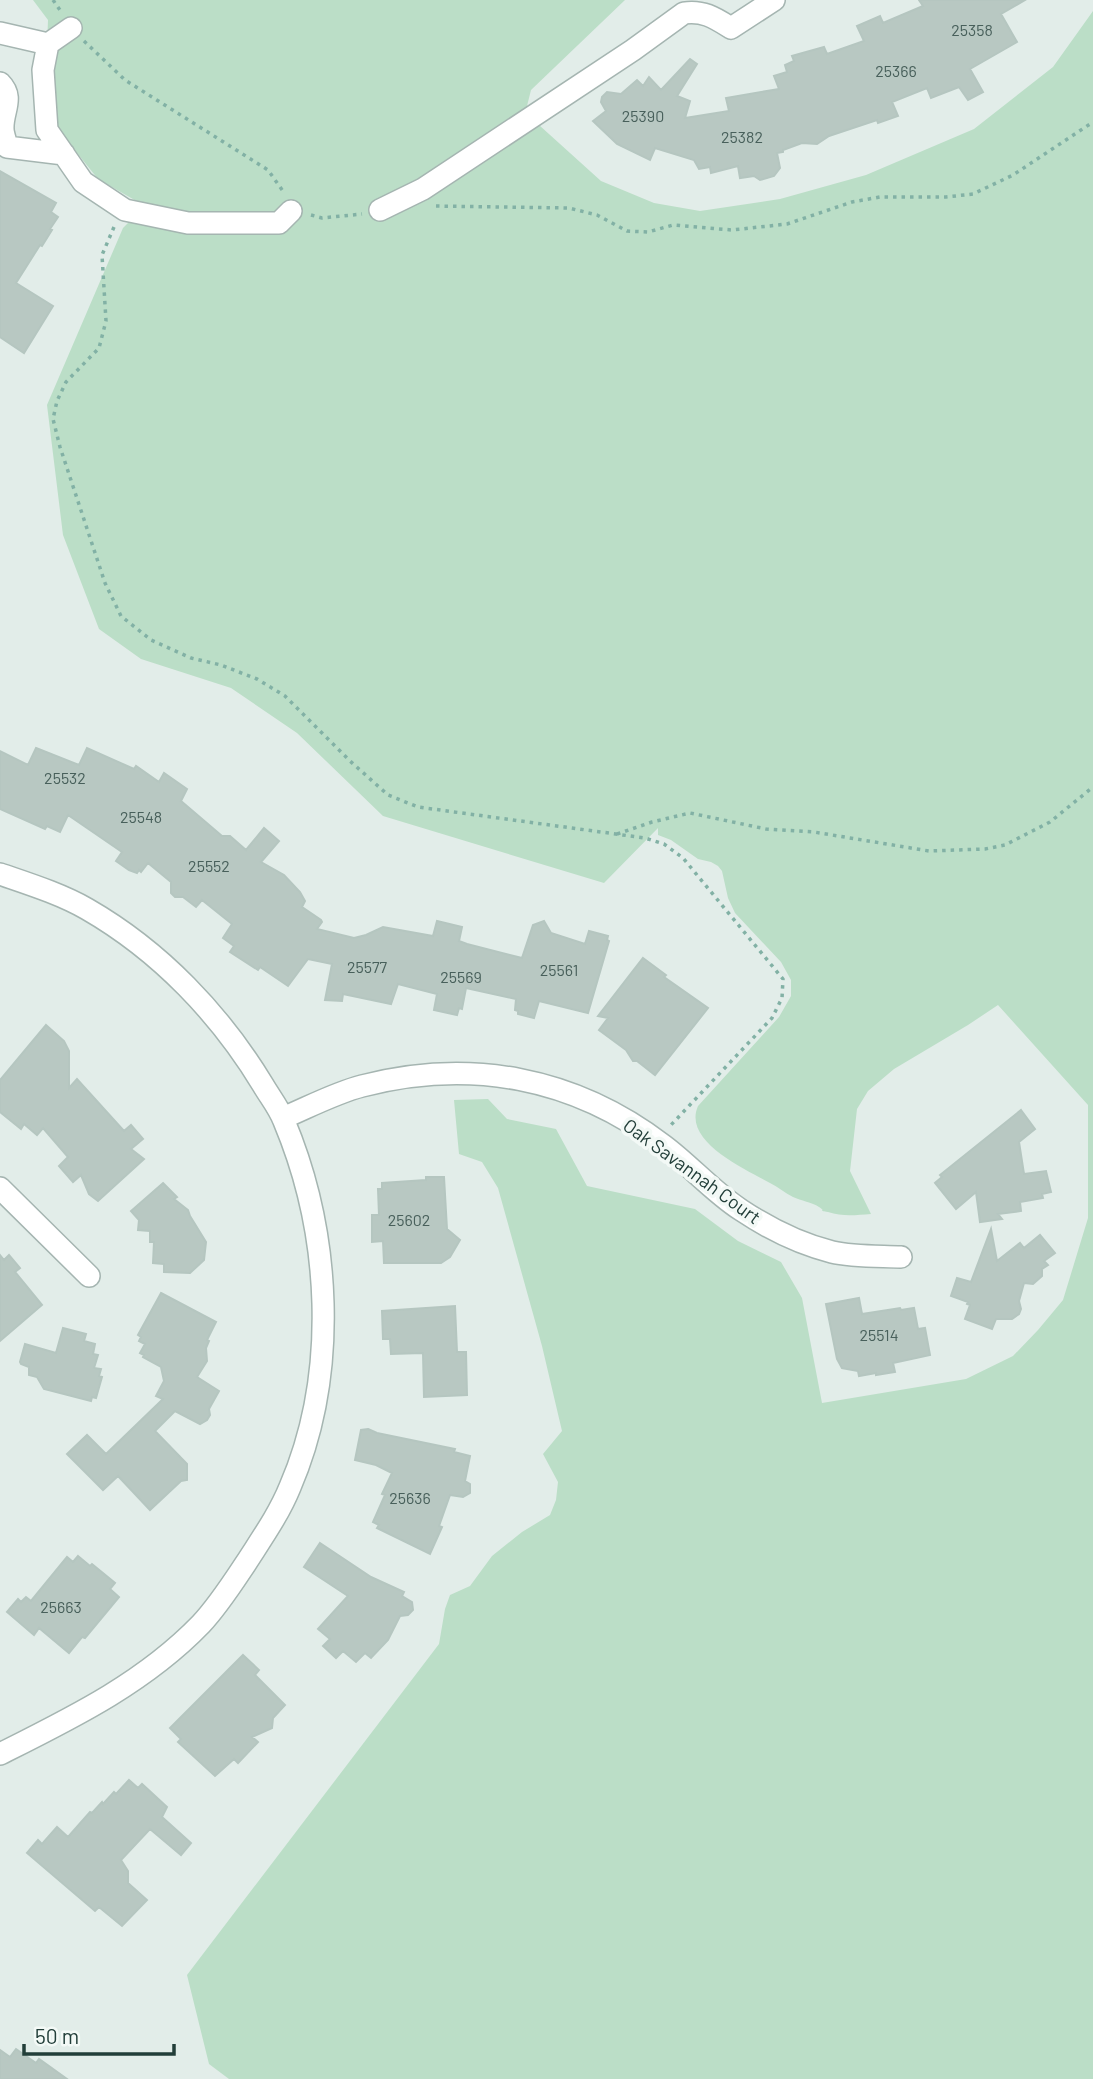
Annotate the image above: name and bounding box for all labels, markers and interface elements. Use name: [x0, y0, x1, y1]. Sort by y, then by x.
house number: 25358: [951, 20, 993, 39]
house number: 25366: [875, 61, 917, 80]
house number: 25390: [622, 106, 664, 125]
house number: 25382: [721, 127, 763, 146]
house number: 25532: [44, 768, 86, 787]
house number: 25548: [120, 807, 162, 826]
house number: 25552: [188, 856, 230, 875]
house number: 25577: [347, 957, 388, 976]
house number: 25561: [540, 960, 578, 979]
house number: 25569: [440, 967, 482, 986]
street label: Oak Savannah Court: [619, 1113, 766, 1228]
house number: 25602: [388, 1210, 430, 1229]
house number: 25514: [860, 1325, 899, 1344]
house number: 25636: [389, 1488, 431, 1507]
house number: 25663: [40, 1597, 82, 1616]
scale bar: [24, 2012, 175, 2056]
text: 50 m: [35, 2023, 79, 2048]

